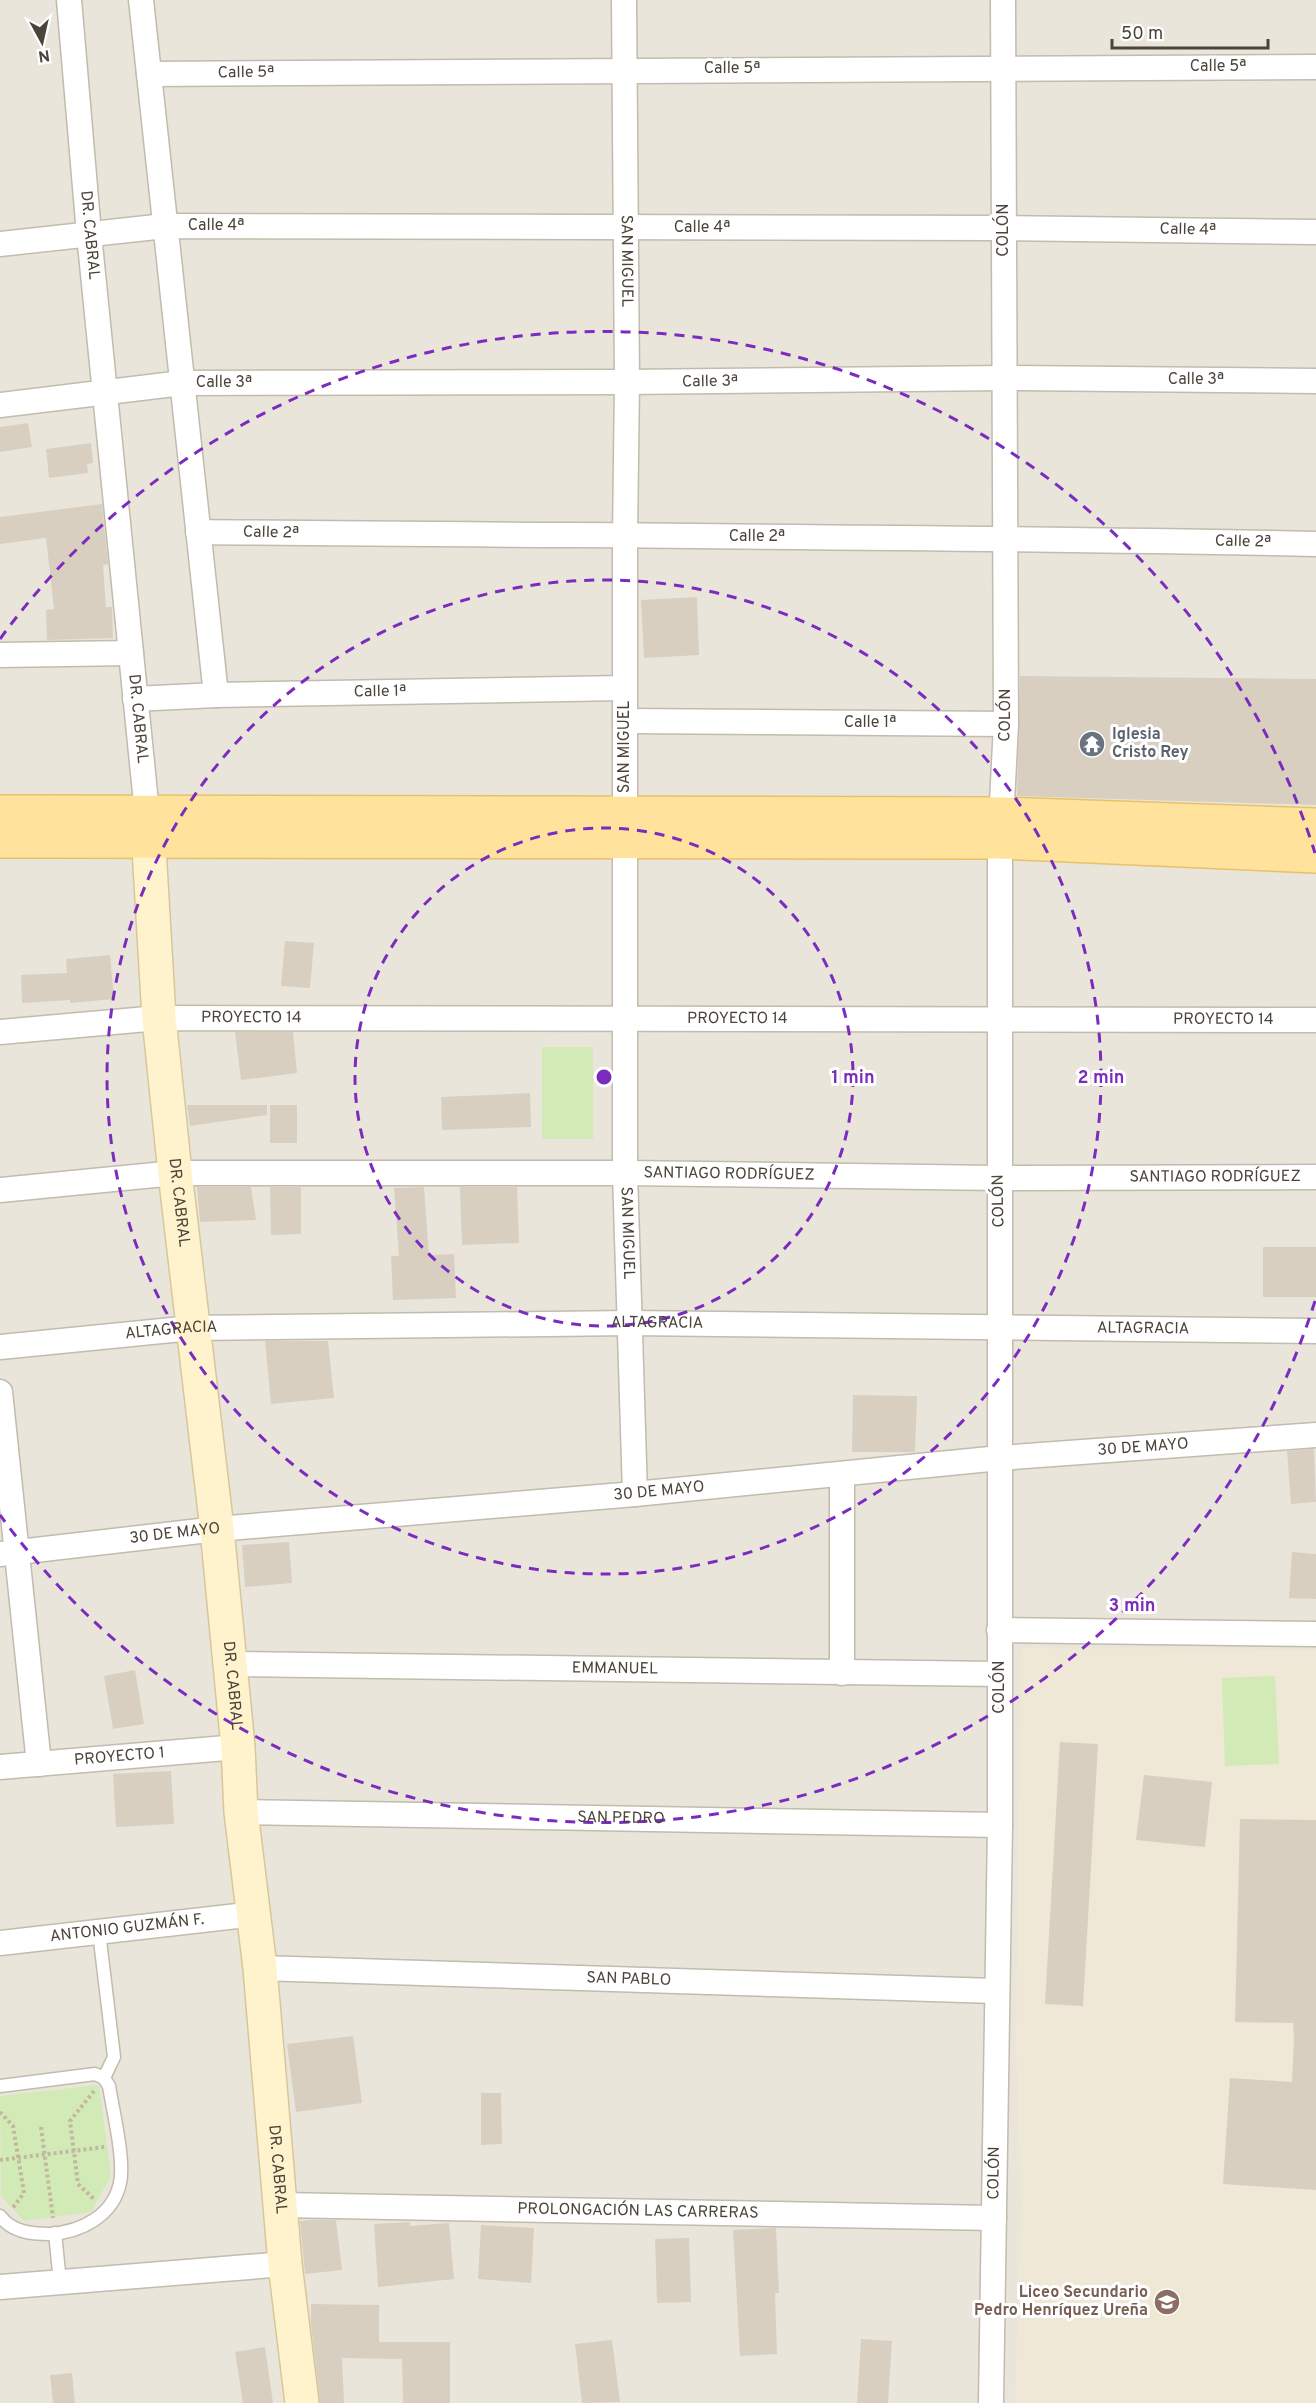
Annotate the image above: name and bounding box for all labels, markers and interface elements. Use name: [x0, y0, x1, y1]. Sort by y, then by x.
north arrow: [12, 12, 72, 72]
scale bar: [1112, 12, 1268, 50]
text: 50 m: [1121, 23, 1163, 46]
text: N: [37, 44, 51, 66]
street label: Calle 5ª: [1190, 57, 1246, 77]
street label: Calle 5ª: [704, 59, 760, 79]
street label: Calle 5ª: [218, 63, 274, 83]
street label: DR. CABRAL: [75, 190, 104, 281]
street label: COLÓN: [992, 203, 1014, 257]
street label: SAN MIGUEL: [616, 215, 636, 307]
street label: Calle 4ª: [188, 216, 244, 236]
street label: Calle 4ª: [674, 218, 730, 238]
street label: Calle 4ª: [1160, 220, 1216, 240]
street label: Calle 3ª: [1168, 370, 1224, 390]
street label: Calle 3ª: [682, 372, 738, 392]
street label: Calle 3ª: [196, 373, 252, 393]
street label: Calle 2ª: [243, 523, 299, 543]
street label: Calle 2ª: [729, 527, 785, 547]
street label: Calle 2ª: [1215, 532, 1271, 552]
street label: DR. CABRAL: [123, 673, 152, 764]
street label: Calle 1ª: [353, 682, 407, 702]
street label: COLÓN: [994, 689, 1016, 742]
street label: SAN MIGUEL: [615, 701, 635, 793]
street label: Calle 1ª: [844, 713, 896, 733]
place label: Iglesia Cristo Rey: [1112, 725, 1188, 763]
temple icon: Iglesia Cristo Rey: [1077, 729, 1107, 759]
street label: PROYECTO 14: [201, 1008, 302, 1028]
street label: PROYECTO 14: [687, 1009, 788, 1029]
street label: PROYECTO 14: [1173, 1010, 1274, 1030]
centre of rings: [594, 1067, 614, 1087]
text: 1 min: [831, 1067, 875, 1090]
text: 2 min: [1077, 1067, 1125, 1090]
street label: DR. CABRAL: [164, 1157, 194, 1248]
street label: SANTIAGO RODRÍGUEZ: [643, 1163, 815, 1186]
street label: SANTIAGO RODRÍGUEZ: [1129, 1165, 1301, 1188]
street label: COLÓN: [987, 1174, 1009, 1228]
street label: SAN MIGUEL: [615, 1186, 638, 1280]
street label: ALTAGRACIA: [611, 1313, 704, 1334]
street label: ALTAGRACIA: [124, 1318, 218, 1345]
street label: ALTAGRACIA: [1097, 1318, 1190, 1340]
street label: 30 DE MAYO: [1097, 1434, 1189, 1461]
street label: 30 DE MAYO: [613, 1477, 705, 1506]
street label: 30 DE MAYO: [128, 1519, 221, 1549]
text: 3 min: [1109, 1595, 1155, 1618]
street label: DR. CABRAL: [218, 1640, 246, 1731]
street label: EMMANUEL: [572, 1658, 658, 1680]
street label: COLÓN: [988, 1660, 1010, 1714]
street label: PROYECTO 1: [73, 1743, 166, 1771]
street label: SAN PEDRO: [577, 1808, 665, 1829]
street label: ANTONIO GUZMÁN F.: [49, 1910, 205, 1947]
street label: SAN PABLO: [586, 1968, 672, 1991]
street label: DR. CABRAL: [263, 2124, 291, 2215]
street label: COLÓN: [983, 2146, 1005, 2200]
street label: PROLONGACIÓN LAS CARRERAS: [517, 2199, 759, 2224]
place label: Liceo Secundario Pedro Henríquez Ureña: [974, 2283, 1148, 2321]
school or university icon: Liceo Secundario Pedro Henríquez Ureña: [1152, 2287, 1182, 2317]

